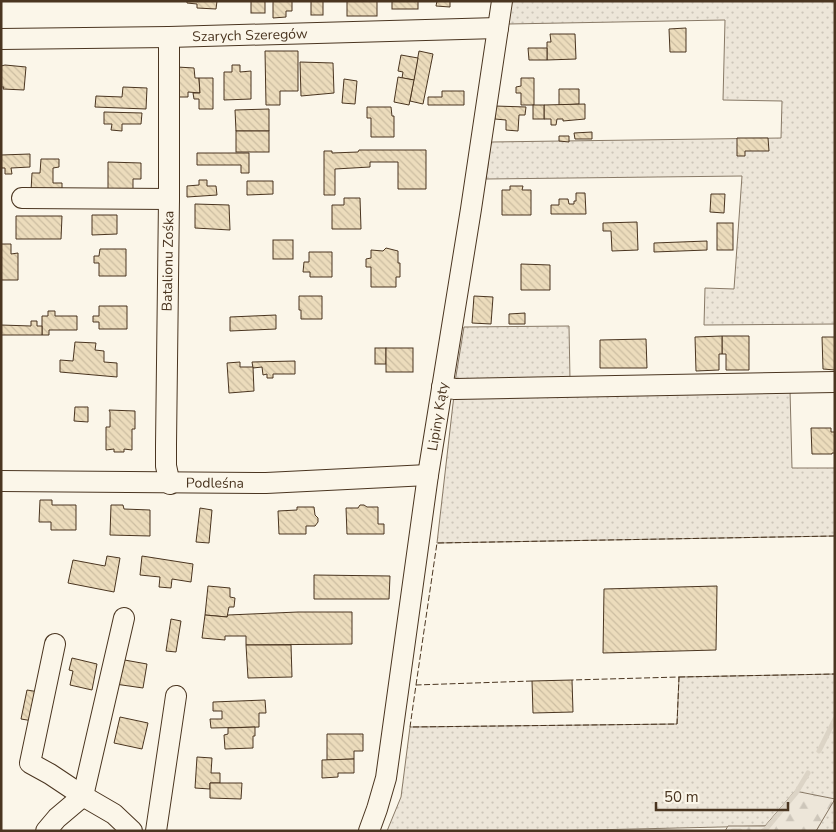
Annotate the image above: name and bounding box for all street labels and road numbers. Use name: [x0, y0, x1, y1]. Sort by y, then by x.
street label: Szarych Szeregów: [192, 24, 308, 46]
street label: Batalionu Zośka: [158, 210, 178, 312]
street label: Lipiny Kąty: [423, 380, 453, 452]
street label: Podleśna: [186, 473, 244, 492]

